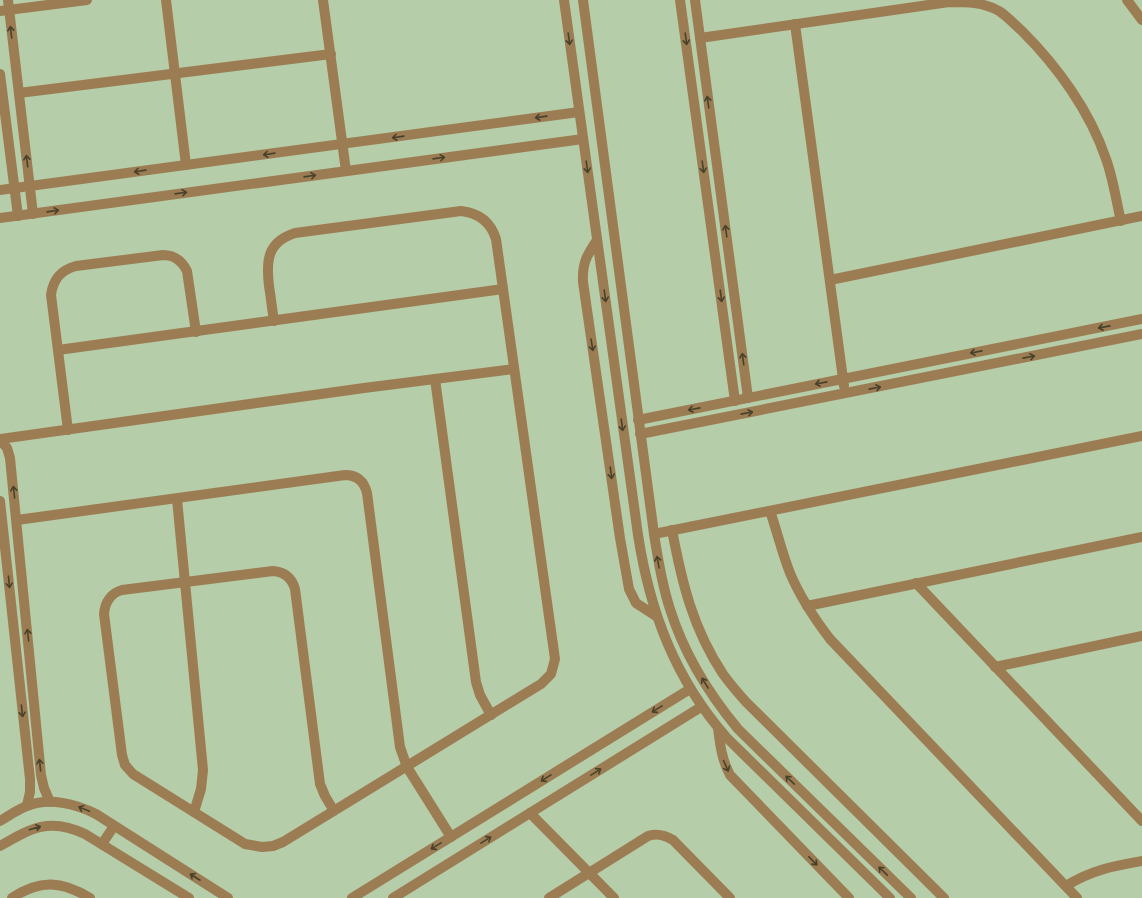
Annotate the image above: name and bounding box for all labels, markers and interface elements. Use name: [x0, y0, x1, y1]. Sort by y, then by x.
one-way arrow: [8, 26, 15, 39]
one-way arrow: [565, 32, 573, 45]
one-way arrow: [682, 32, 690, 45]
one-way arrow: [704, 96, 712, 109]
one-way arrow: [535, 114, 548, 121]
one-way arrow: [392, 133, 405, 141]
one-way arrow: [263, 150, 276, 158]
one-way arrow: [432, 154, 445, 162]
one-way arrow: [23, 155, 30, 168]
one-way arrow: [583, 160, 591, 173]
one-way arrow: [699, 160, 707, 173]
one-way arrow: [134, 167, 147, 175]
one-way arrow: [303, 172, 316, 180]
one-way arrow: [174, 189, 187, 197]
one-way arrow: [46, 207, 59, 215]
one-way arrow: [722, 224, 729, 237]
one-way arrow: [601, 289, 609, 302]
one-way arrow: [717, 289, 725, 302]
one-way arrow: [1098, 323, 1111, 331]
one-way arrow: [588, 338, 596, 351]
one-way arrow: [970, 349, 983, 357]
one-way arrow: [1023, 352, 1036, 360]
one-way arrow: [739, 353, 747, 366]
one-way arrow: [815, 380, 828, 388]
one-way arrow: [868, 383, 881, 391]
one-way arrow: [688, 405, 701, 413]
one-way arrow: [740, 409, 753, 417]
one-way arrow: [618, 418, 626, 431]
one-way arrow: [607, 466, 615, 479]
one-way arrow: [10, 486, 17, 499]
one-way arrow: [654, 556, 662, 569]
one-way arrow: [5, 575, 12, 588]
one-way arrow: [24, 629, 31, 642]
one-way arrow: [701, 677, 709, 688]
one-way arrow: [19, 704, 26, 717]
one-way arrow: [651, 706, 663, 714]
one-way arrow: [37, 759, 44, 772]
one-way arrow: [723, 759, 730, 771]
one-way arrow: [590, 768, 601, 776]
one-way arrow: [540, 774, 552, 782]
one-way arrow: [785, 775, 795, 785]
one-way arrow: [79, 804, 91, 812]
one-way arrow: [28, 824, 41, 831]
one-way arrow: [480, 836, 492, 844]
one-way arrow: [430, 843, 442, 851]
one-way arrow: [808, 856, 818, 866]
one-way arrow: [878, 866, 888, 876]
one-way arrow: [190, 873, 201, 881]

